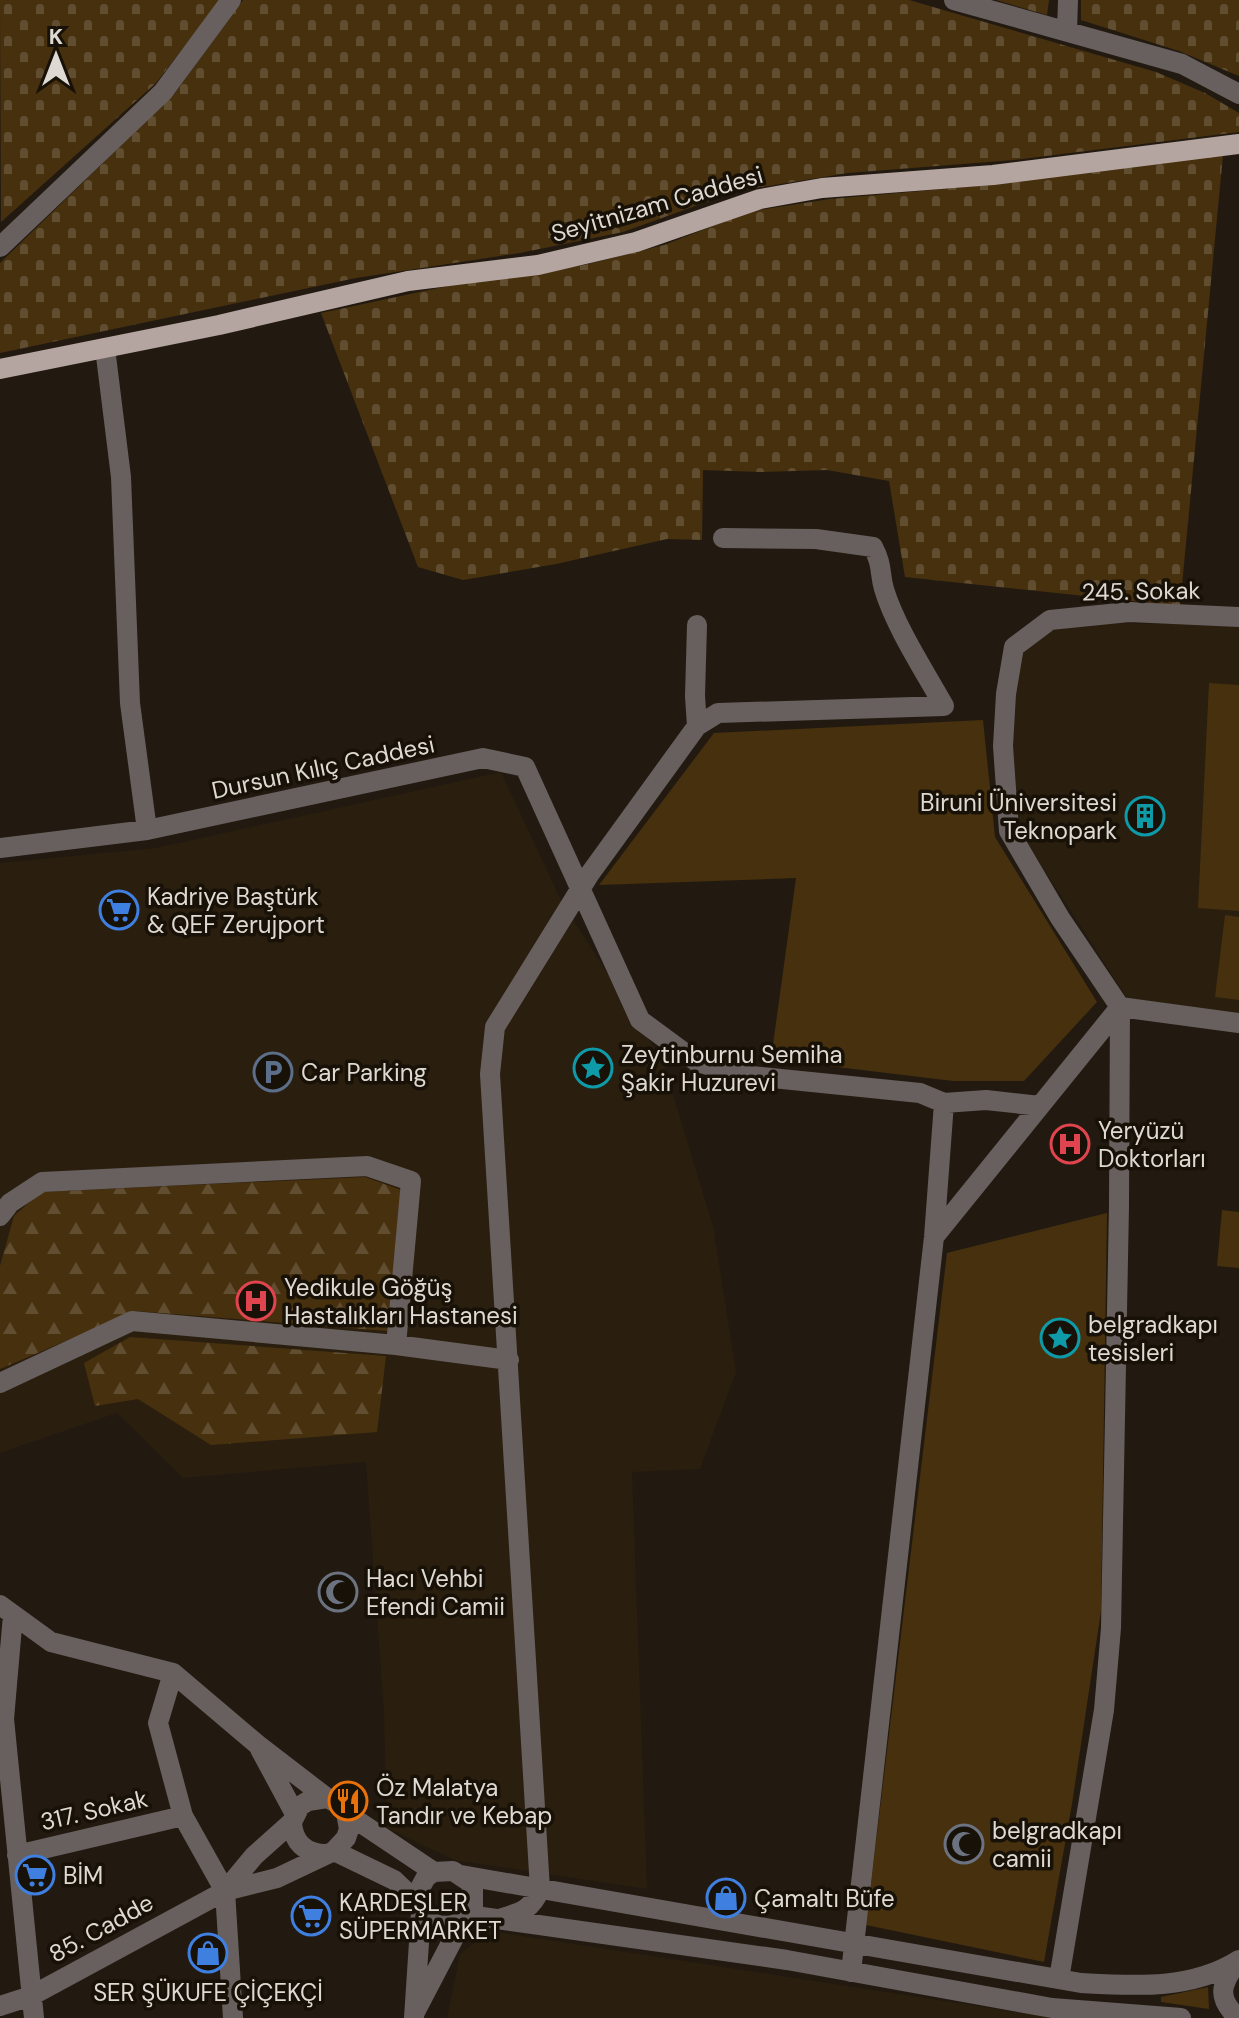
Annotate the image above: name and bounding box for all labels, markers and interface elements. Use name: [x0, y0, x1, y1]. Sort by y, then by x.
north arrow: [16, 16, 96, 96]
text: K: [49, 22, 63, 51]
street label: Seyitnizam Caddesi: [548, 159, 766, 249]
street label: 245. Sokak: [1081, 574, 1201, 608]
street label: Dursun Kılıç Caddesi: [209, 728, 437, 806]
place label: Biruni Üniversitesi Teknopark: [920, 787, 1117, 846]
building icon: Biruni Üniversitesi Teknopark: [1124, 795, 1166, 837]
place label: Kadriye Baştürk & QEF Zerujport: [147, 881, 325, 940]
supermarket icon: Kadriye Baştürk & QEF Zerujport: [98, 889, 140, 931]
place label: Zeytinburnu Semiha Şakir Huzurevi: [621, 1039, 843, 1098]
place icon: Zeytinburnu Semiha Şakir Huzurevi: [572, 1047, 614, 1089]
parking icon: Car Parking: [252, 1051, 294, 1093]
place label: Car Parking: [301, 1057, 427, 1088]
place label: Yeryüzü Doktorları: [1098, 1115, 1206, 1174]
hospital icon: Yeryüzü Doktorları: [1049, 1123, 1091, 1165]
place label: Yedikule Göğüş Hastalıkları Hastanesi: [284, 1272, 518, 1331]
hospital icon: Yedikule Göğüş Hastalıkları Hastanesi: [235, 1280, 277, 1322]
place label: belgradkapı tesisleri: [1088, 1309, 1218, 1368]
place icon: belgradkapı tesisleri: [1039, 1317, 1081, 1359]
place label: Hacı Vehbi Efendi Camii: [366, 1563, 505, 1622]
mosque icon: Hacı Vehbi Efendi Camii: [317, 1571, 359, 1613]
place label: Öz Malatya Tandır ve Kebap: [376, 1772, 552, 1831]
restaurant icon: Öz Malatya Tandır ve Kebap: [327, 1780, 369, 1822]
street label: 317. Sokak: [37, 1783, 151, 1837]
place label: belgradkapı camii: [992, 1815, 1122, 1874]
mosque icon: belgradkapı camii: [943, 1823, 985, 1865]
supermarket icon: BİM: [14, 1854, 56, 1896]
place label: BİM: [63, 1860, 103, 1891]
shop icon: Çamaltı Büfe: [705, 1877, 747, 1919]
place label: Çamaltı Büfe: [754, 1883, 895, 1914]
street label: 85. Cadde: [43, 1887, 159, 1969]
place label: KARDEŞLER SÜPERMARKET: [339, 1887, 502, 1946]
supermarket icon: KARDEŞLER SÜPERMARKET: [290, 1895, 332, 1937]
shop icon: SER ŞÜKUFE ÇİÇEKÇİ: [187, 1932, 229, 1974]
place label: SER ŞÜKUFE ÇİÇEKÇİ: [93, 1977, 323, 2008]

